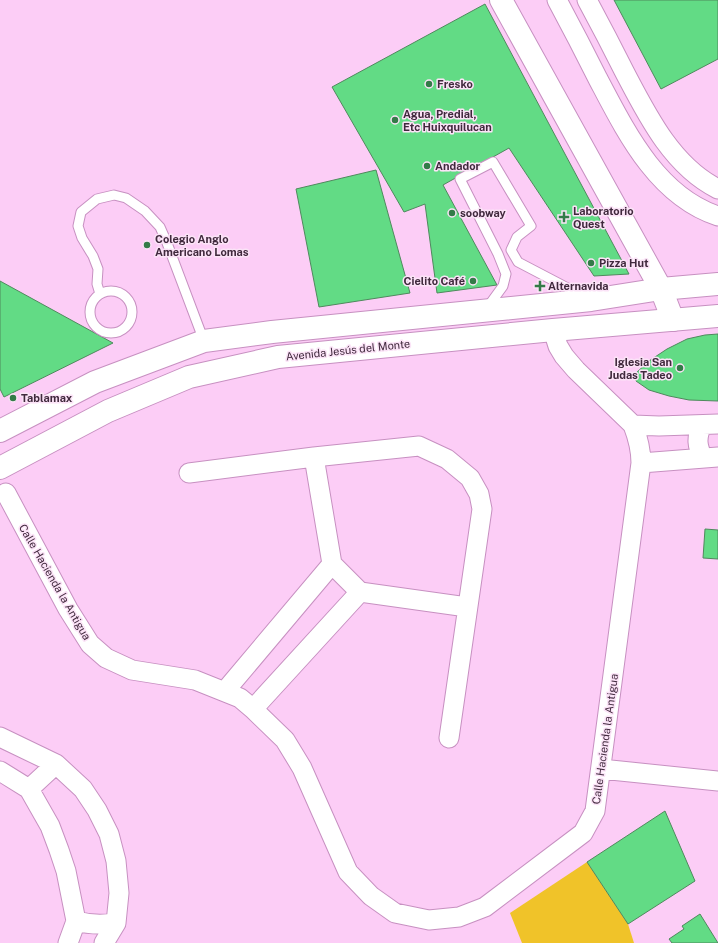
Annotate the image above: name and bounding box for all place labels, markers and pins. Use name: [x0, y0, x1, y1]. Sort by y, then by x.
place label: Fresko: [437, 78, 473, 90]
marker: Fresko: [424, 79, 434, 89]
place label: Agua, Predial, Etc Huixquilucan: [403, 108, 492, 133]
marker: Agua, Predial, Etc Huixquilucan: [390, 115, 400, 125]
place label: Andador: [435, 160, 480, 172]
marker: Andador: [422, 161, 432, 171]
place label: Laboratorio Quest: [573, 205, 634, 230]
place label: soobway: [460, 207, 506, 219]
marker: soobway: [447, 208, 457, 218]
marker: Laboratorio Quest: [558, 211, 570, 223]
place label: Colegio Anglo Americano Lomas: [155, 233, 249, 258]
marker: Colegio Anglo Americano Lomas: [142, 240, 152, 250]
place label: Pizza Hut: [599, 257, 649, 269]
marker: Pizza Hut: [586, 258, 596, 268]
place label: Cielito Café: [404, 275, 465, 287]
marker: Cielito Café: [468, 276, 478, 286]
place label: Alternavida: [548, 280, 609, 292]
marker: Alternavida: [535, 281, 545, 291]
place label: Iglesia San Judas Tadeo: [608, 356, 672, 381]
marker: Iglesia San Judas Tadeo: [675, 363, 685, 373]
place label: Tablamax: [21, 392, 73, 404]
marker: Tablamax: [8, 393, 18, 403]

